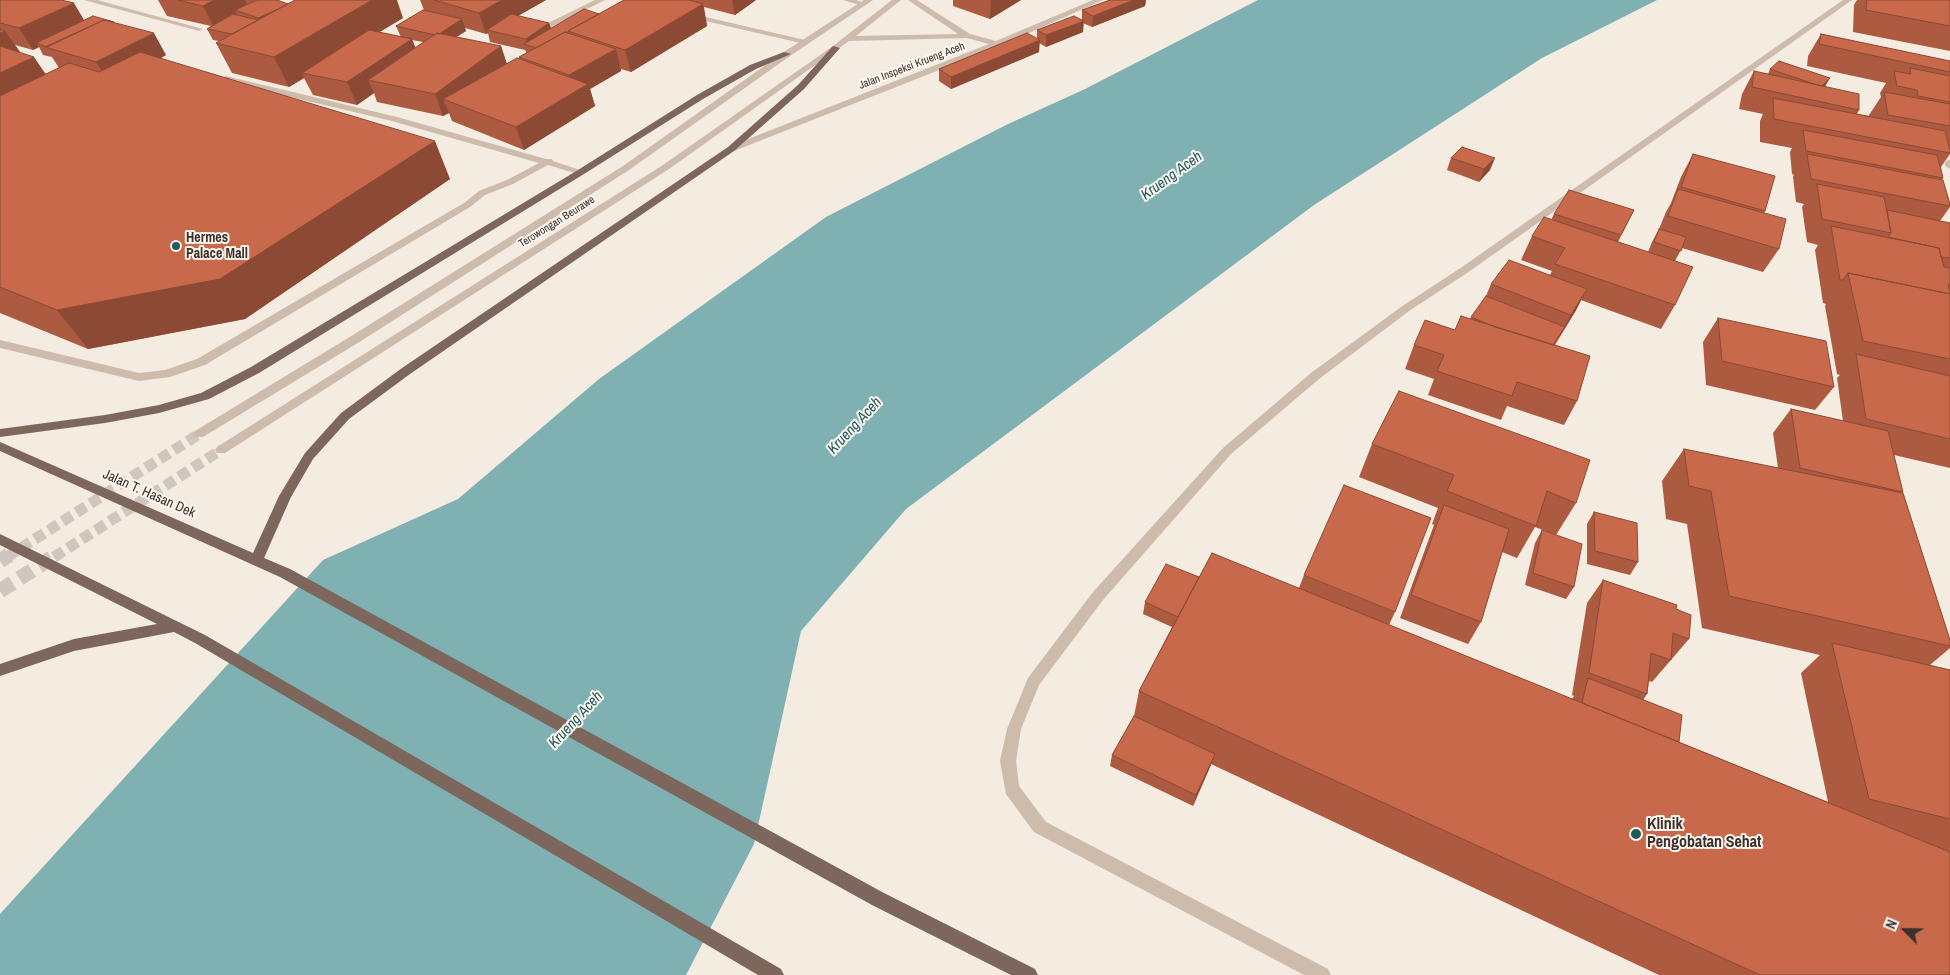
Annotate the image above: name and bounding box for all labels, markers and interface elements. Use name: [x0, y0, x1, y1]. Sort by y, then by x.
street label: Jalan Inspeksi Krueng Aceh: [857, 40, 967, 92]
water label: Krueng Aceh: [1138, 148, 1206, 204]
street label: Terowongan Beurawe: [517, 193, 597, 251]
place label: Hermes Palace Mall: [186, 230, 248, 262]
marker: Hermes Palace Mall: [170, 240, 182, 252]
water label: Krueng Aceh: [824, 394, 886, 458]
street label: Jalan T. Hasan Dek: [100, 466, 198, 522]
water label: Krueng Aceh: [545, 688, 607, 752]
place label: Klinik Pengobatan Sehat: [1647, 815, 1761, 853]
marker: Klinik Pengobatan Sehat: [1629, 827, 1643, 841]
north arrow: [1880, 905, 1930, 955]
text: N: [1881, 917, 1901, 931]

